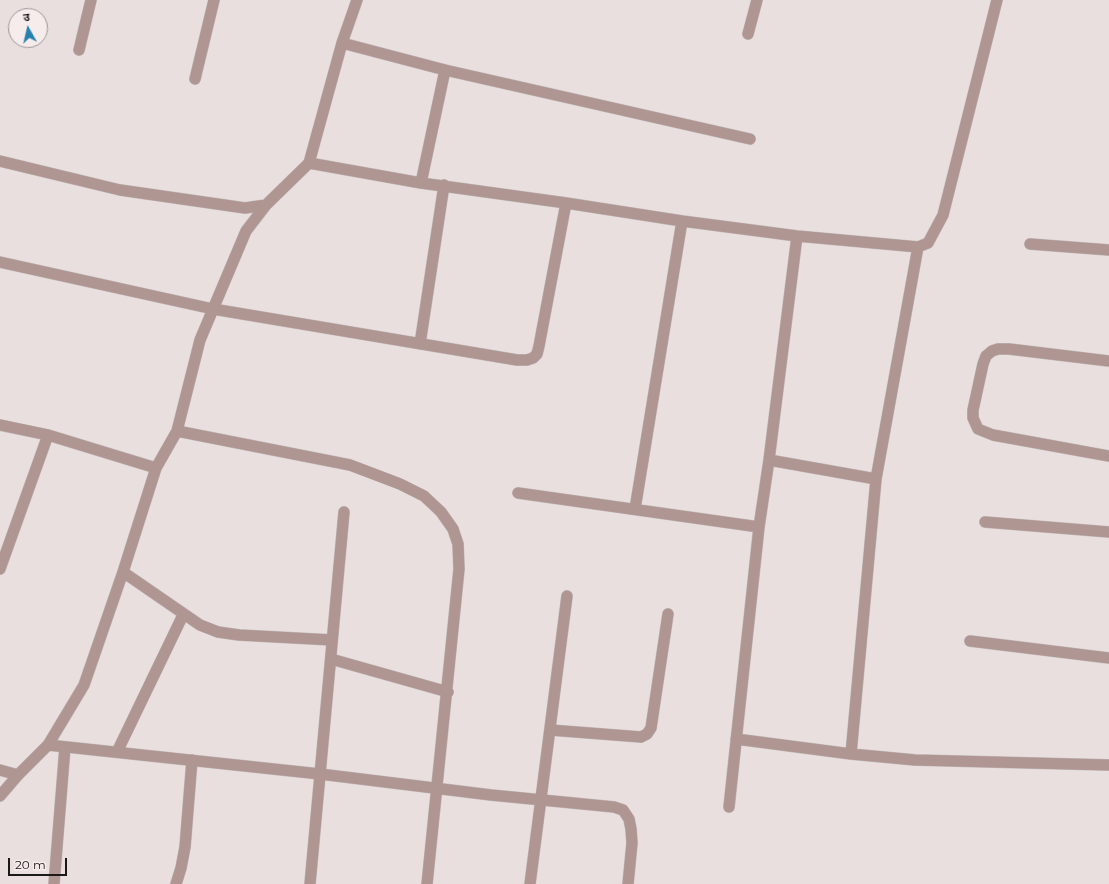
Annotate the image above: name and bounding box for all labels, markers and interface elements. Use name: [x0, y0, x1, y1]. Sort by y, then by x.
north arrow: [8, 8, 48, 48]
text: उ: [22, 10, 31, 24]
scale bar: [10, 850, 69, 876]
text: 20 m: [15, 857, 46, 872]

